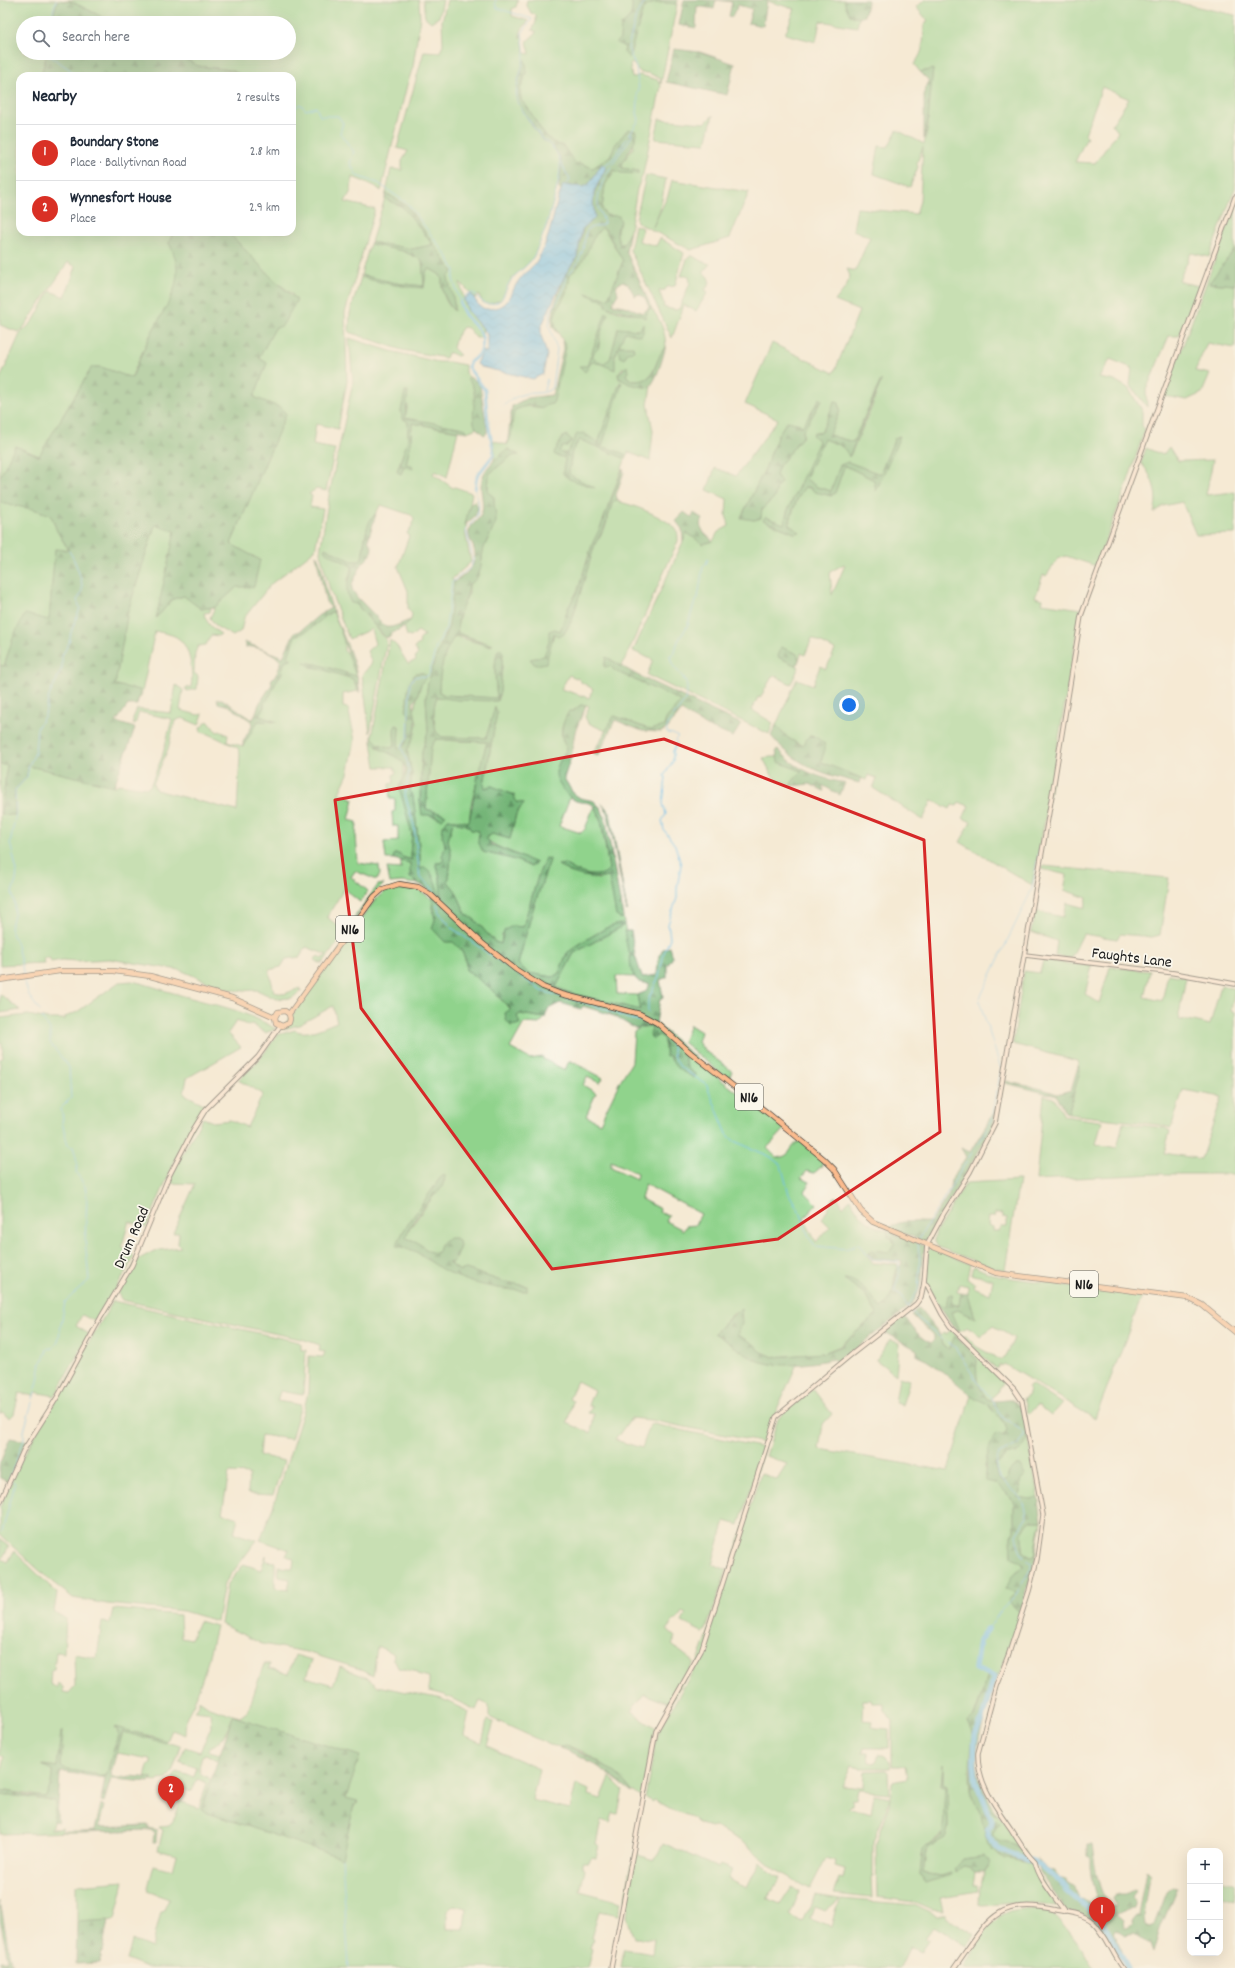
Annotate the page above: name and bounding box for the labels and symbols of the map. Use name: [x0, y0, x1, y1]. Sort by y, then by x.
your location: [839, 695, 859, 715]
road number: N16: [336, 916, 364, 942]
street label: Faughts Lane: [1090, 942, 1173, 975]
road number: N16: [735, 1084, 763, 1110]
street label: Drum Road: [108, 1203, 156, 1273]
road number: N16: [1070, 1271, 1098, 1297]
pin: 2: [158, 1776, 184, 1809]
pin: 1: [1089, 1897, 1115, 1930]

